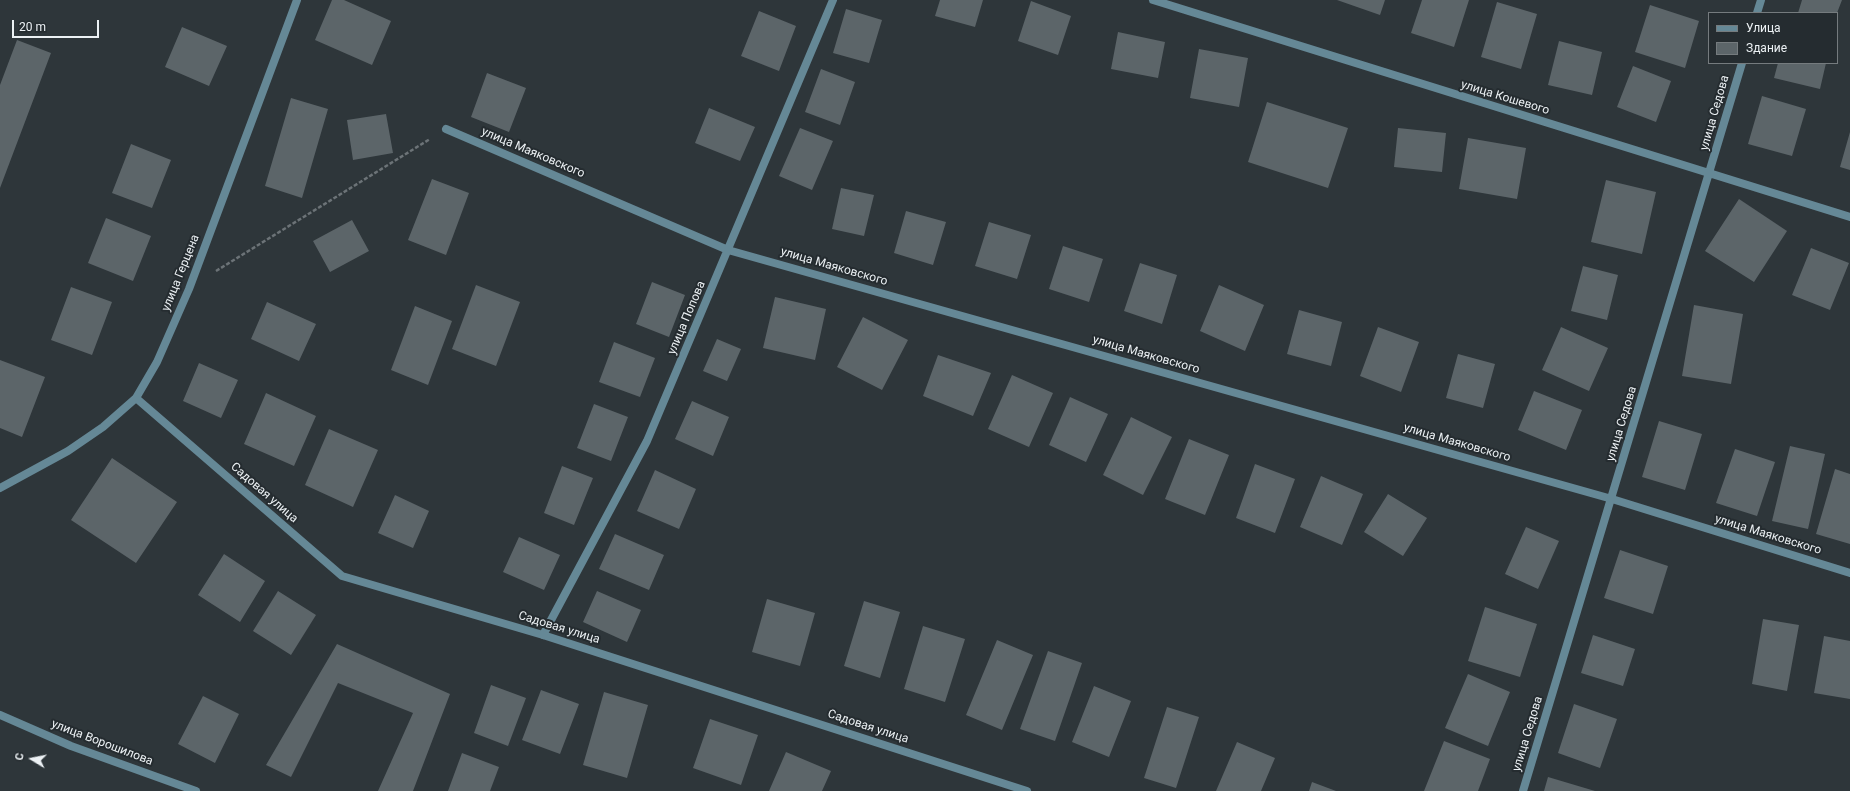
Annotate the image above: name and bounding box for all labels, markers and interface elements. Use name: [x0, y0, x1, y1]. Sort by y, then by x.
scale bar: [14, 12, 101, 38]
legend: [1708, 12, 1838, 64]
text: 20 m: [19, 20, 46, 34]
text: Улица: [1746, 21, 1781, 35]
text: Здание: [1746, 41, 1787, 55]
street label: улица Седова: [1697, 74, 1733, 152]
street label: улица Кошевого: [1459, 78, 1551, 118]
street label: улица Маяковского: [479, 125, 587, 181]
street label: улица Герцена: [159, 233, 203, 313]
street label: улица Маяковского: [779, 245, 889, 289]
street label: улица Попова: [665, 279, 709, 357]
street label: улица Маяковского: [1091, 333, 1201, 377]
street label: улица Седова: [1604, 385, 1640, 463]
street label: улица Маяковского: [1402, 421, 1512, 465]
street label: Садовая улица: [227, 460, 301, 526]
street label: улица Маяковского: [1713, 512, 1823, 558]
street label: Садовая улица: [517, 609, 601, 647]
street label: улица Седова: [1510, 695, 1546, 773]
street label: Садовая улица: [826, 707, 910, 747]
street label: улица Ворошилова: [49, 717, 155, 769]
north arrow: [12, 739, 52, 779]
text: С: [13, 752, 27, 762]

